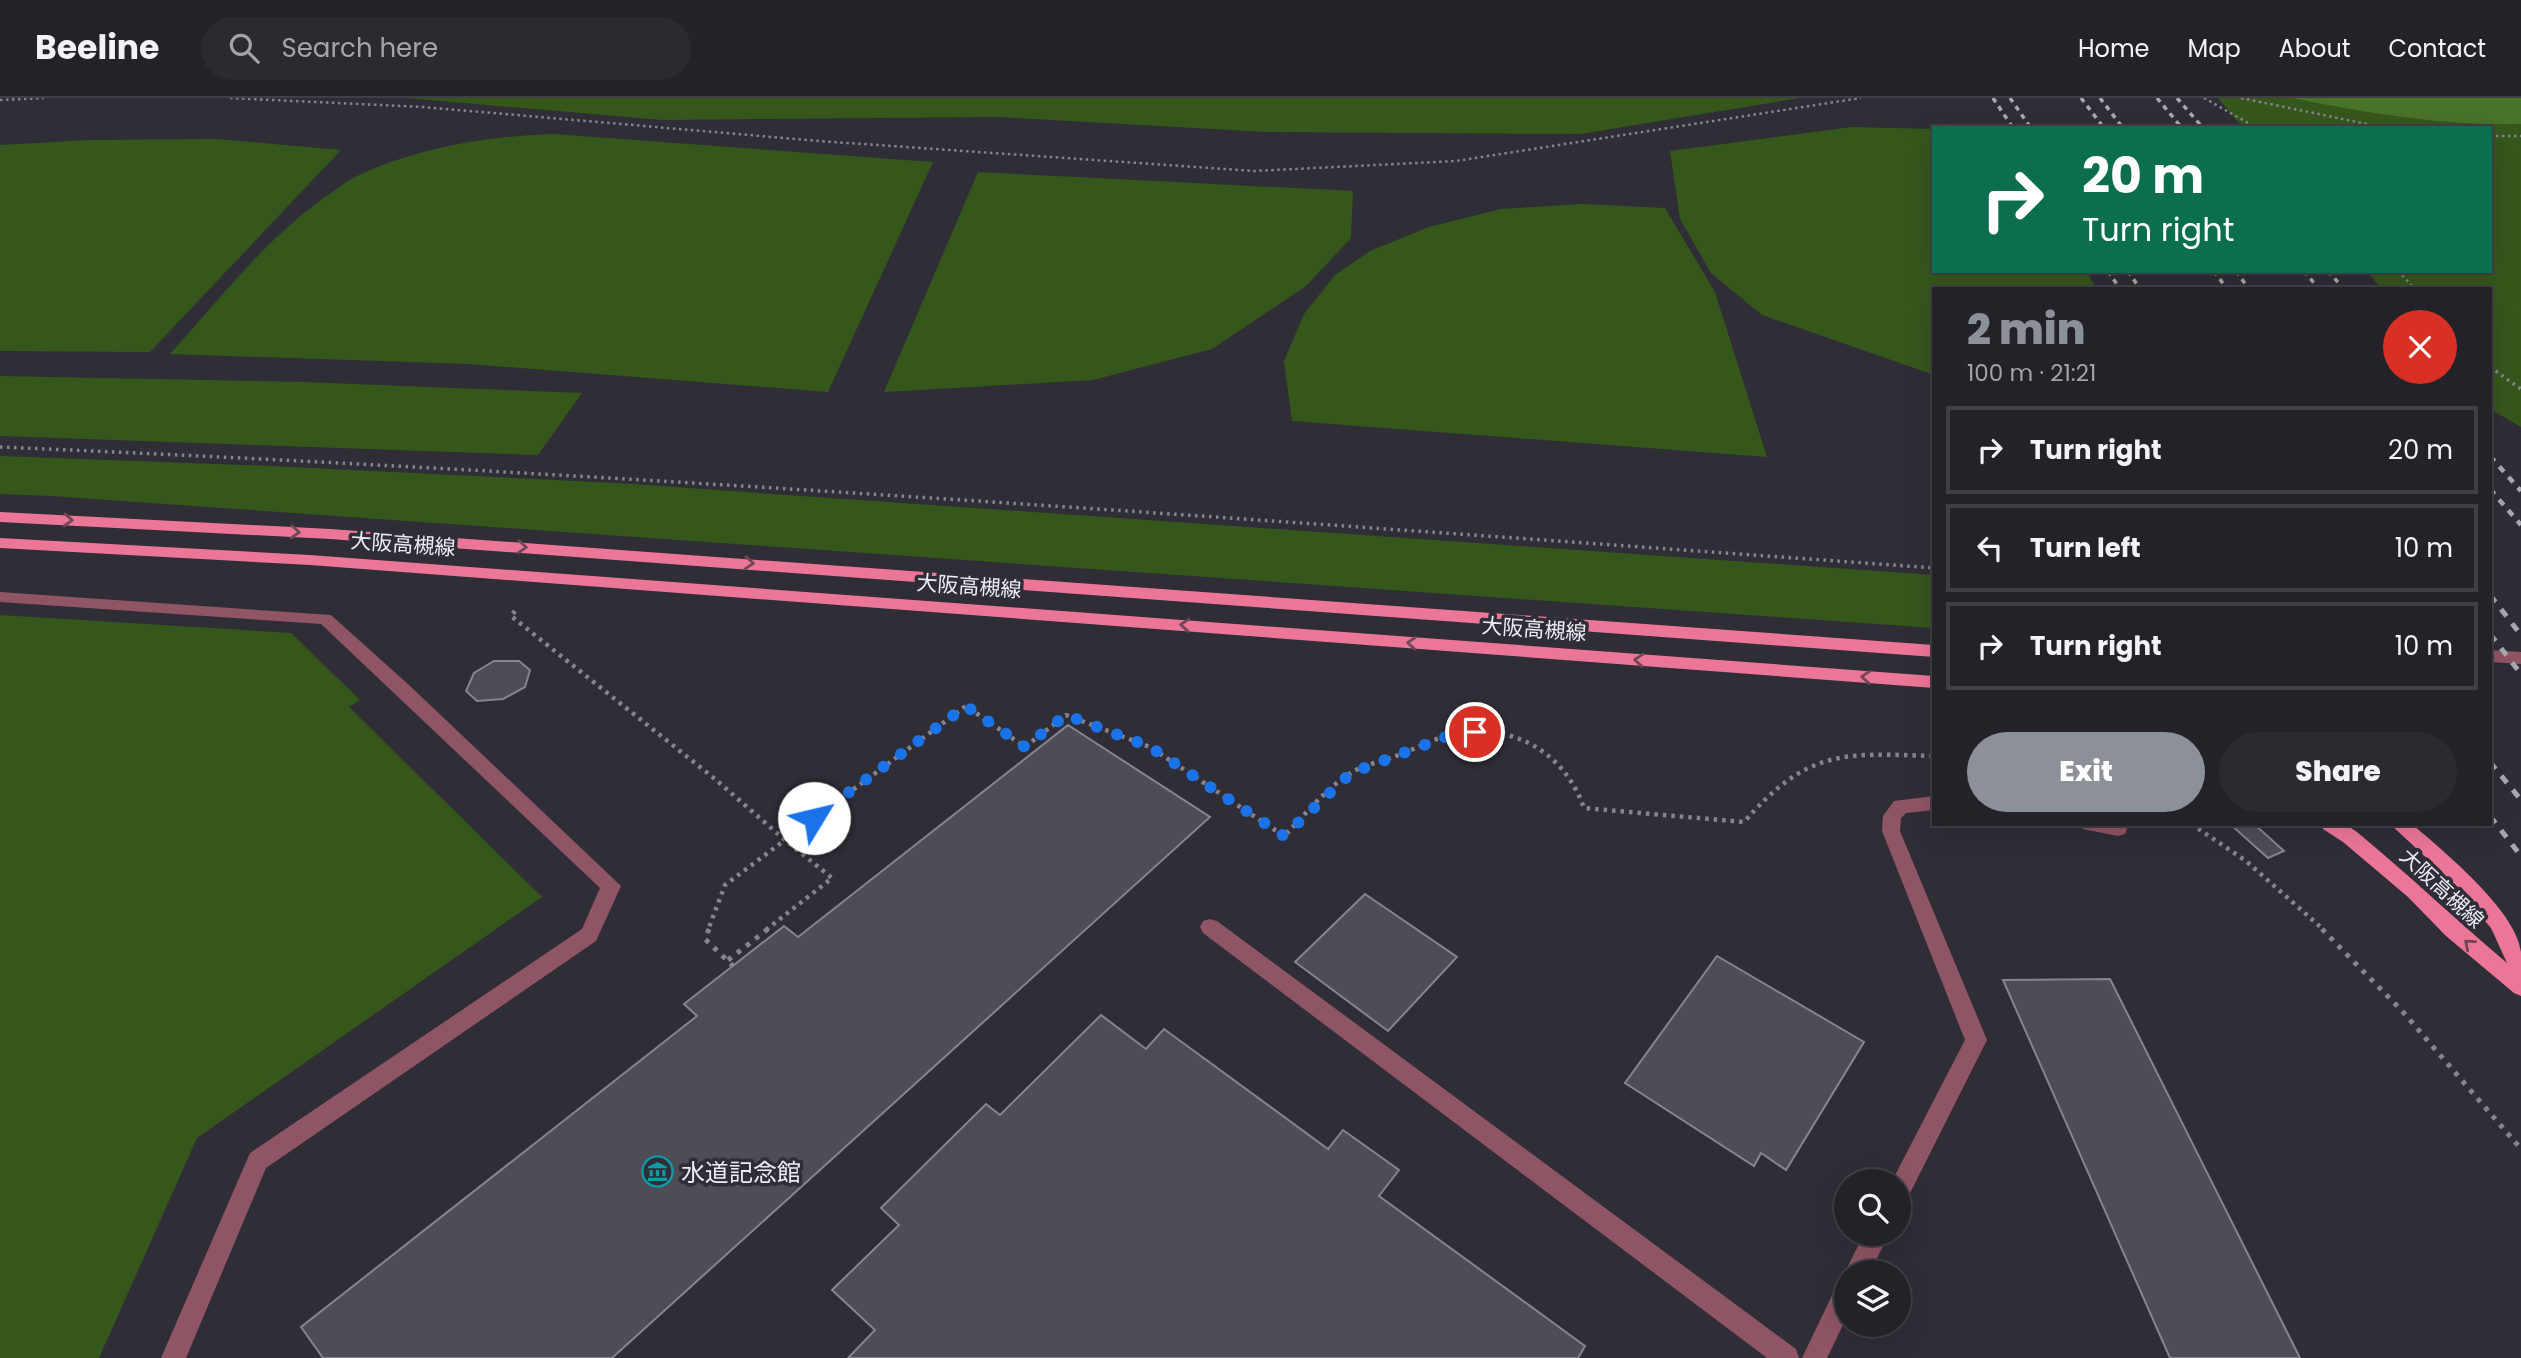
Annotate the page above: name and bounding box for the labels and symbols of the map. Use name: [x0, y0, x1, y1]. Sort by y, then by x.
one-way arrow: [63, 512, 74, 527]
one-way arrow: [290, 524, 301, 539]
street label: 大阪高槻線: [350, 526, 456, 562]
one-way arrow: [517, 540, 528, 555]
one-way arrow: [744, 556, 755, 571]
street label: 大阪高槻線: [916, 568, 1022, 604]
street label: 大阪高槻線: [1481, 611, 1587, 647]
one-way arrow: [1179, 618, 1190, 633]
one-way arrow: [1406, 636, 1417, 651]
one-way arrow: [1633, 653, 1644, 668]
one-way arrow: [1860, 670, 1871, 685]
pin: [1445, 702, 1505, 762]
position arrow: [777, 781, 851, 855]
street label: 大阪高槻線: [2394, 842, 2490, 934]
one-way arrow: [2464, 940, 2477, 952]
museum icon: 水道記念館: [641, 1155, 675, 1189]
place label: 水道記念館: [681, 1156, 801, 1189]

